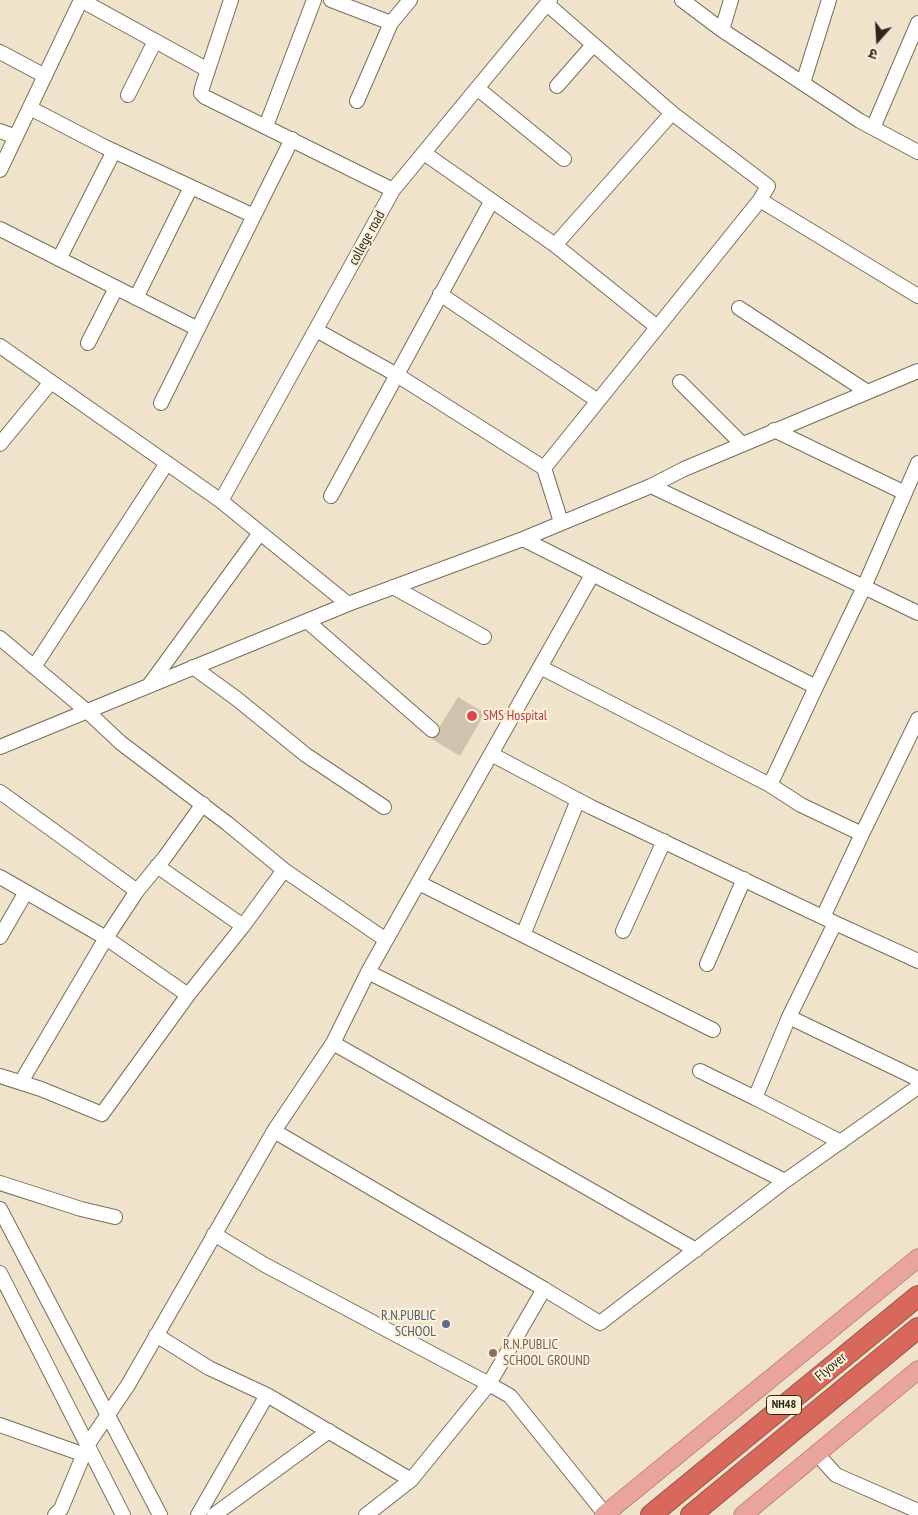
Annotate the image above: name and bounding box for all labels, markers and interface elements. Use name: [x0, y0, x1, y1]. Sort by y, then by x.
north arrow: [853, 15, 903, 65]
text: उ: [866, 44, 880, 64]
street label: college road: [345, 208, 389, 268]
place label: SMS Hospital: [483, 708, 547, 724]
marker: SMS Hospital: [465, 709, 479, 723]
place label: R.N.PUBLIC SCHOOL: [381, 1308, 436, 1340]
marker: R.N.PUBLIC SCHOOL: [440, 1318, 452, 1330]
place label: R.N.PUBLIC SCHOOL GROUND: [503, 1337, 590, 1370]
marker: R.N.PUBLIC SCHOOL GROUND: [487, 1347, 499, 1359]
street label: Flyover: [812, 1349, 850, 1385]
road number: NH48: [766, 1396, 802, 1414]

